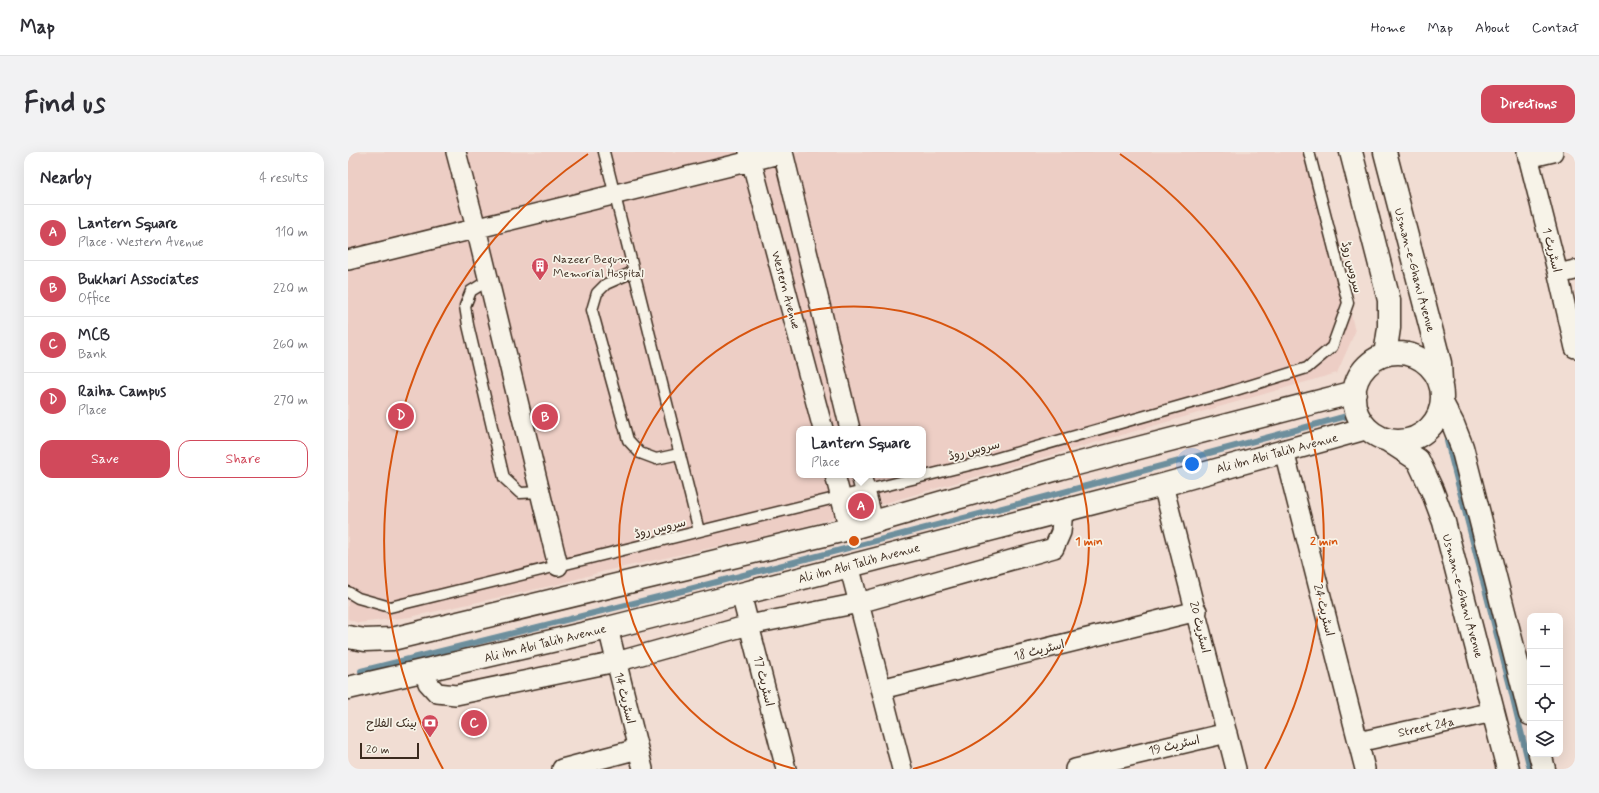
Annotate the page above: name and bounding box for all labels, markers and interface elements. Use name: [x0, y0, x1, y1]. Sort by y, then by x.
text: Map: [20, 15, 55, 40]
text: Home: [1371, 19, 1405, 37]
text: Map: [1427, 19, 1453, 37]
text: About: [1475, 19, 1510, 37]
text: Contact: [1532, 19, 1579, 37]
button: Directions: [1481, 85, 1575, 123]
text: Find us: [24, 86, 105, 123]
text: Nearby: [40, 167, 92, 189]
text: 4 results: [259, 170, 308, 187]
street label: Usman-e-Ghani Avenue: [1390, 206, 1438, 334]
text: Lantern Square: [78, 214, 178, 234]
text: A: [49, 224, 57, 241]
text: 110 m: [275, 224, 308, 241]
street label: اسٹریٹ 1: [1538, 226, 1564, 274]
text: Place · Western Avenue: [78, 234, 204, 251]
street label: سروس روڈ: [1337, 240, 1365, 295]
street label: Western Avenue: [767, 249, 803, 331]
place label: Nazeer Begum Memorial Hospital: [553, 252, 644, 282]
building icon: Nazeer Begum Memorial Hospital: [530, 256, 550, 281]
text: Bukhari Associates: [78, 270, 199, 290]
text: B: [49, 280, 57, 297]
text: 220 m: [273, 280, 308, 297]
text: Office: [78, 290, 110, 307]
text: MCB: [78, 326, 110, 346]
text: C: [48, 336, 58, 353]
text: 260 m: [273, 336, 308, 353]
text: Bank: [78, 346, 107, 363]
text: Raiha Campus: [78, 382, 166, 402]
text: D: [49, 392, 57, 409]
text: 270 m: [273, 392, 308, 409]
pin: D: [388, 401, 414, 431]
text: Place: [78, 402, 107, 419]
pin: B: [532, 402, 558, 432]
popup: [796, 426, 926, 478]
street label: Ali ibn Abi Talib Avenue: [1215, 430, 1340, 478]
text: Lantern Square: [811, 434, 911, 454]
street label: سروس روڈ: [947, 437, 1002, 465]
button: Save: [40, 440, 170, 478]
button: Share: [178, 440, 308, 478]
text: Place: [811, 454, 840, 471]
your location: [1182, 454, 1202, 474]
pin: A: [848, 491, 874, 521]
street label: سروس روڈ: [633, 515, 688, 543]
street label: Usman-e-Ghani Avenue: [1438, 532, 1486, 660]
centre of rings: [847, 534, 861, 548]
text: 1 min: [1075, 534, 1103, 550]
text: 2 min: [1310, 534, 1338, 550]
street label: Ali ibn Abi Talib Avenue: [797, 540, 922, 588]
street label: اسٹریٹ 24: [1309, 583, 1337, 638]
street label: اسٹریٹ 20: [1185, 600, 1213, 655]
map controls: [1527, 613, 1563, 757]
button: +: [1527, 613, 1563, 649]
street label: Ali ibn Abi Talib Avenue: [482, 621, 608, 667]
street label: اسٹریٹ 18: [1012, 637, 1066, 665]
button: −: [1527, 649, 1563, 685]
street label: اسٹریٹ 17: [749, 654, 777, 708]
street label: اسٹریٹ 14: [610, 671, 638, 726]
button: locate: [1527, 685, 1563, 721]
pin: C: [461, 708, 487, 738]
bank icon: بینک الفلاح: [420, 713, 440, 738]
street label: Street 24a: [1397, 714, 1456, 742]
place label: بینک الفلاح: [366, 716, 417, 732]
button: layers: [1527, 721, 1563, 757]
street label: اسٹریٹ 19: [1147, 732, 1202, 760]
scale bar: [360, 741, 419, 760]
text: 20 m: [366, 743, 389, 757]

